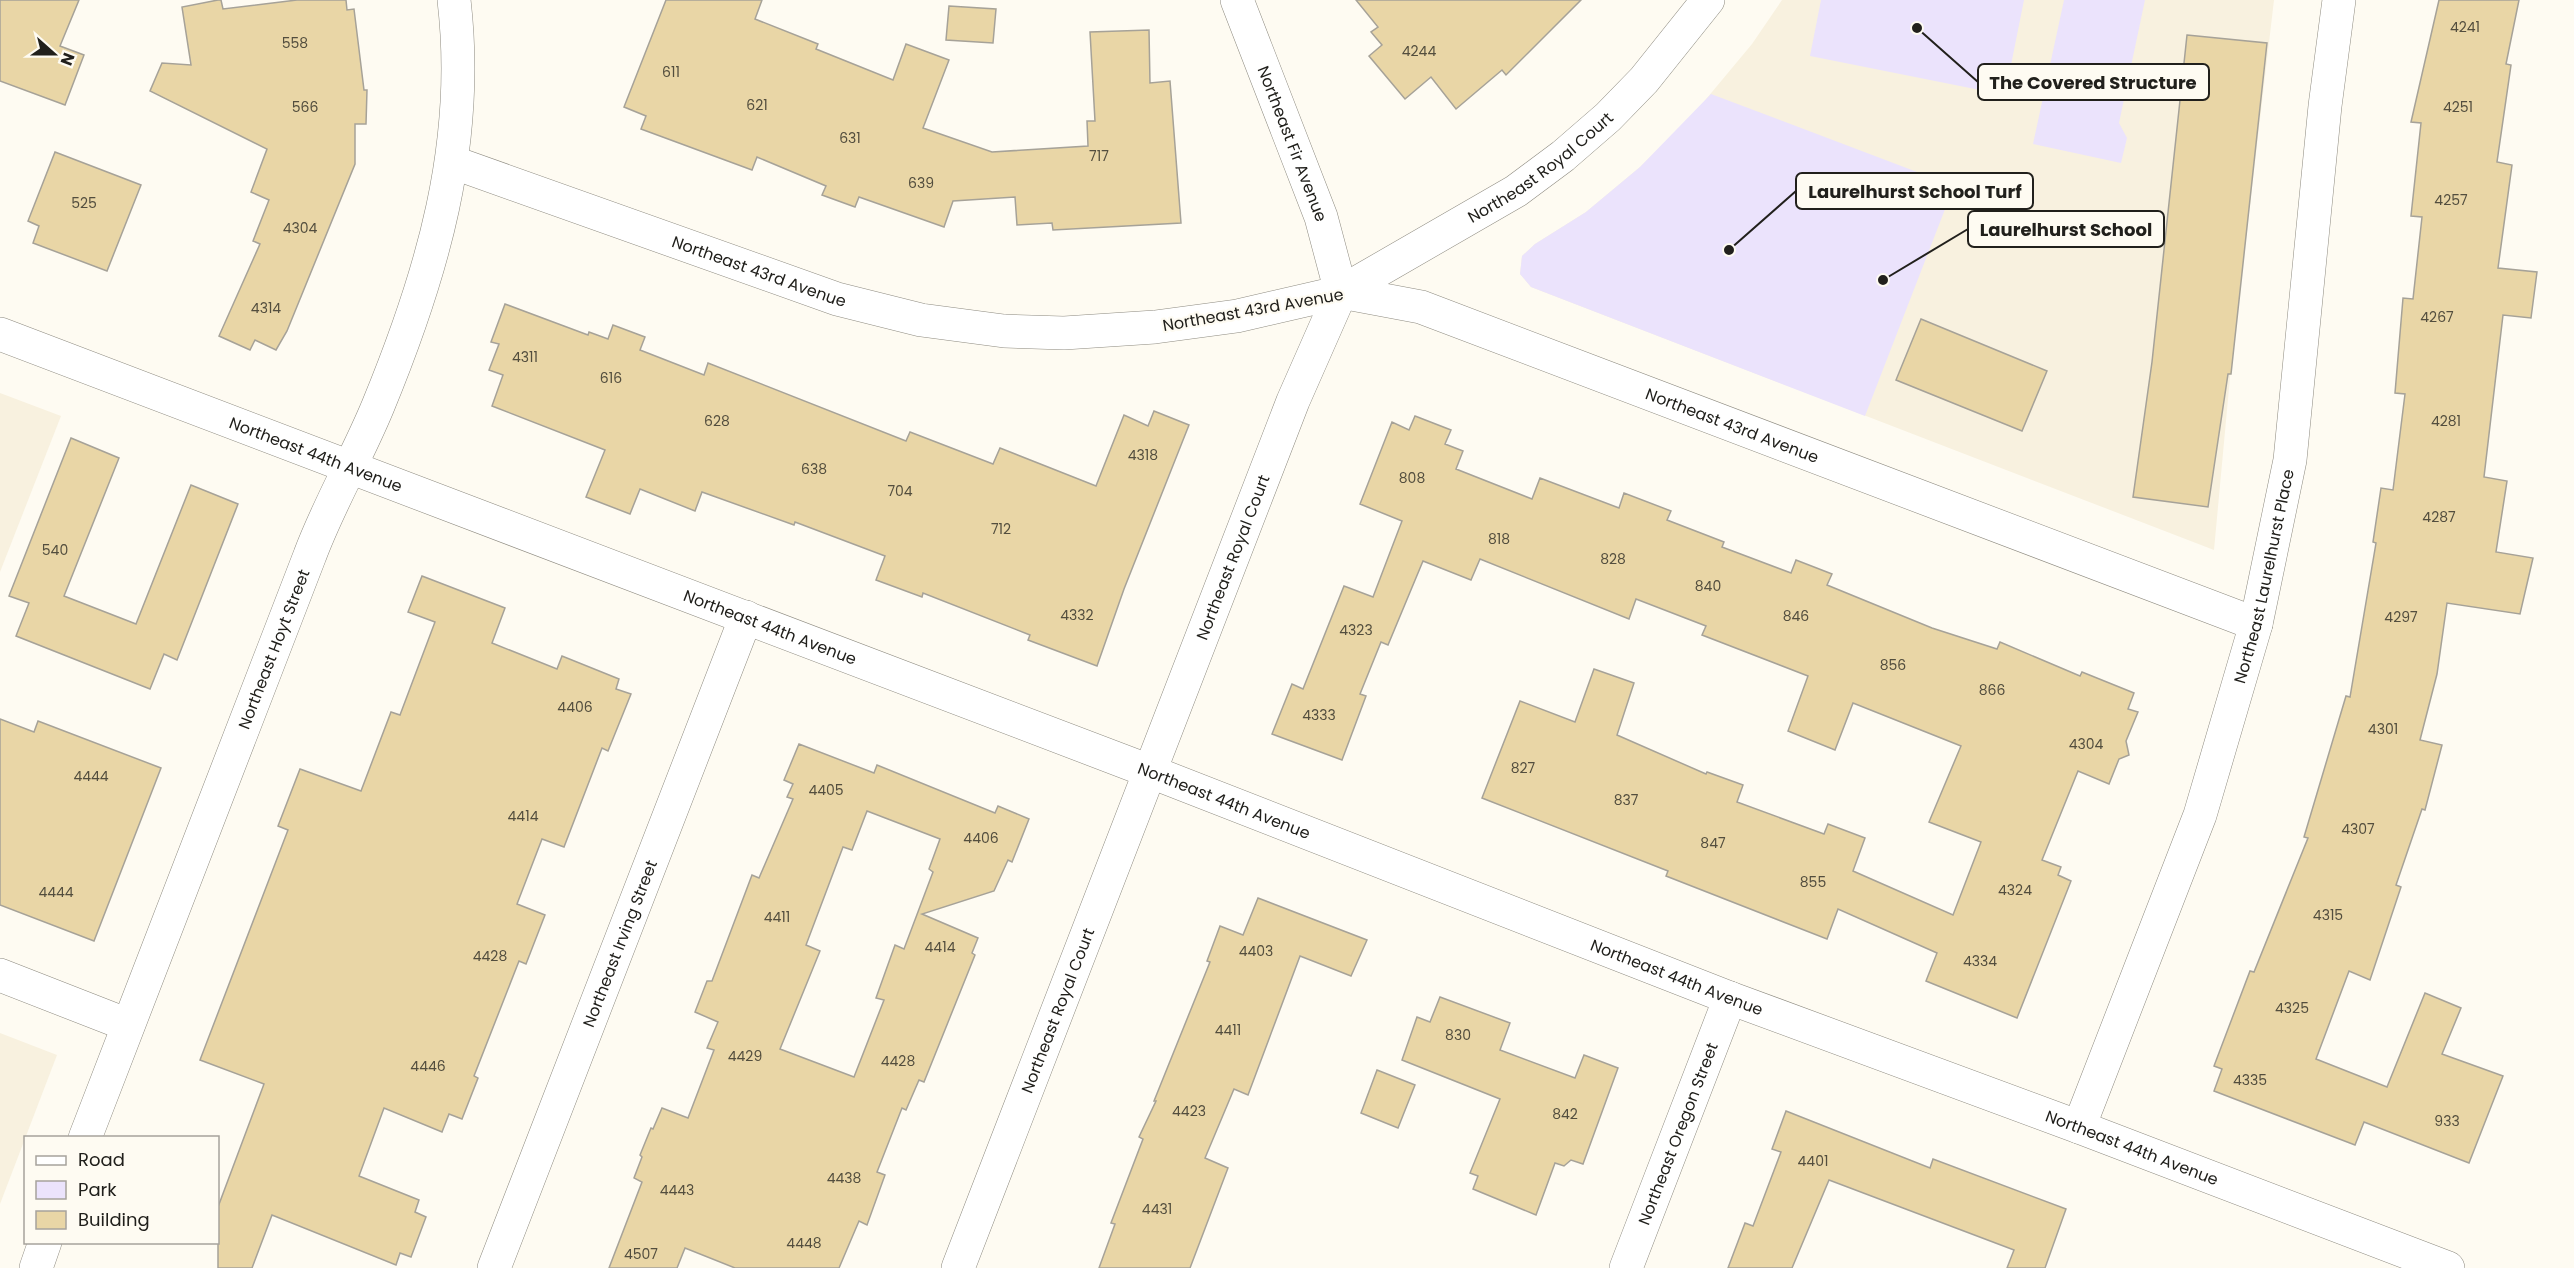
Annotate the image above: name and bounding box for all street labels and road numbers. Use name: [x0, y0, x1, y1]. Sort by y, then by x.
street label: Northeast Fir Avenue: [1252, 62, 1333, 225]
street label: Northeast Royal Court: [1463, 107, 1618, 228]
street label: Northeast 43rd Avenue: [669, 230, 849, 312]
street label: Northeast 43rd Avenue: [1161, 283, 1345, 337]
street label: Northeast 43rd Avenue: [1642, 382, 1822, 469]
street label: Northeast 44th Avenue: [226, 411, 406, 498]
street label: Northeast Laurelhurst Place: [2228, 467, 2299, 686]
street label: Northeast Royal Court: [1190, 471, 1275, 643]
street label: Northeast Hoyt Street: [232, 565, 315, 733]
street label: Northeast 44th Avenue: [680, 584, 860, 670]
street label: Northeast 44th Avenue: [1135, 756, 1314, 844]
street label: Northeast Irving Street: [577, 856, 663, 1031]
street label: Northeast Royal Court: [1015, 924, 1100, 1097]
street label: Northeast 44th Avenue: [1587, 933, 1767, 1021]
street label: Northeast Oregon Street: [1632, 1039, 1723, 1228]
street label: Northeast 44th Avenue: [2042, 1104, 2222, 1191]

